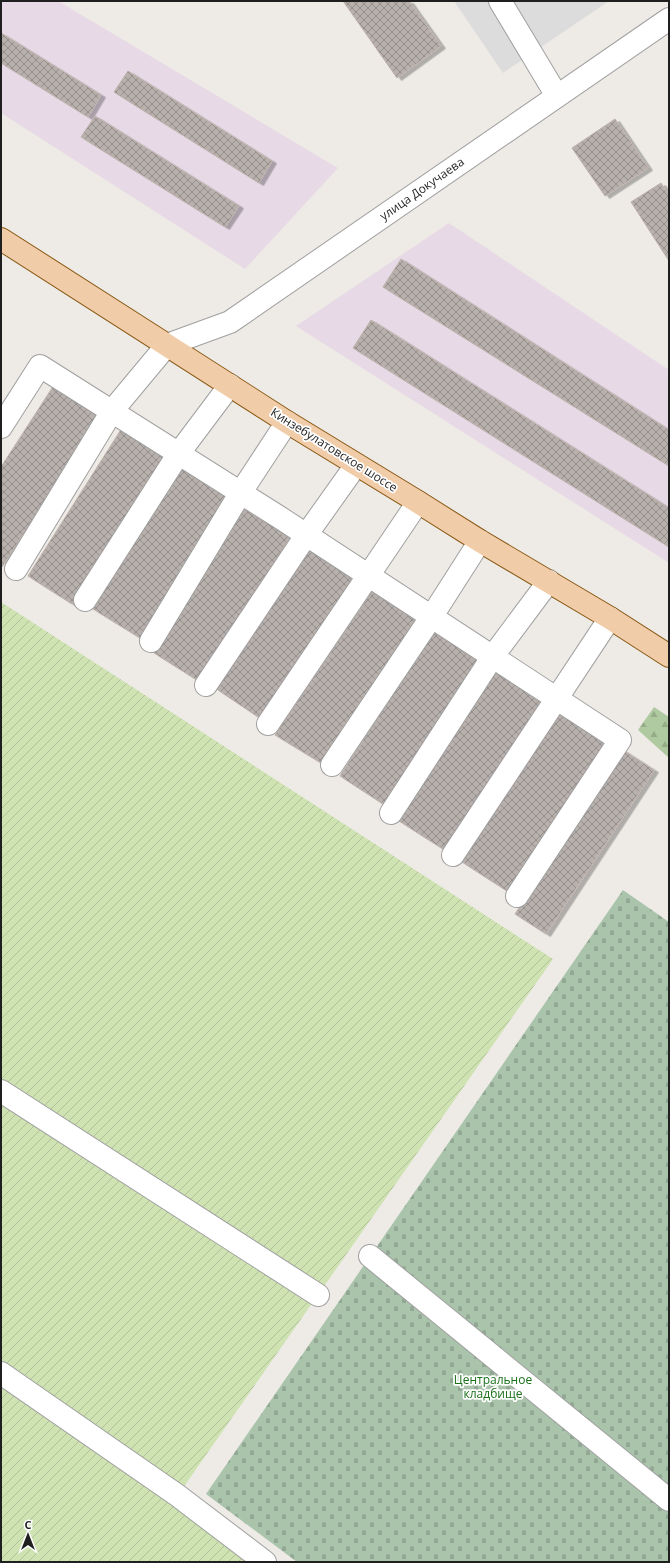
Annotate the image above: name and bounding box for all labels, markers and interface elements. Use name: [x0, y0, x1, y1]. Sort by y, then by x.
street label: улица Докучаева: [376, 153, 467, 224]
street label: Кинзебулатовское шоссе: [268, 404, 401, 496]
park label: Центральное кладбище: [454, 1371, 532, 1402]
north arrow: [8, 1515, 48, 1555]
text: С: [24, 1517, 32, 1532]

